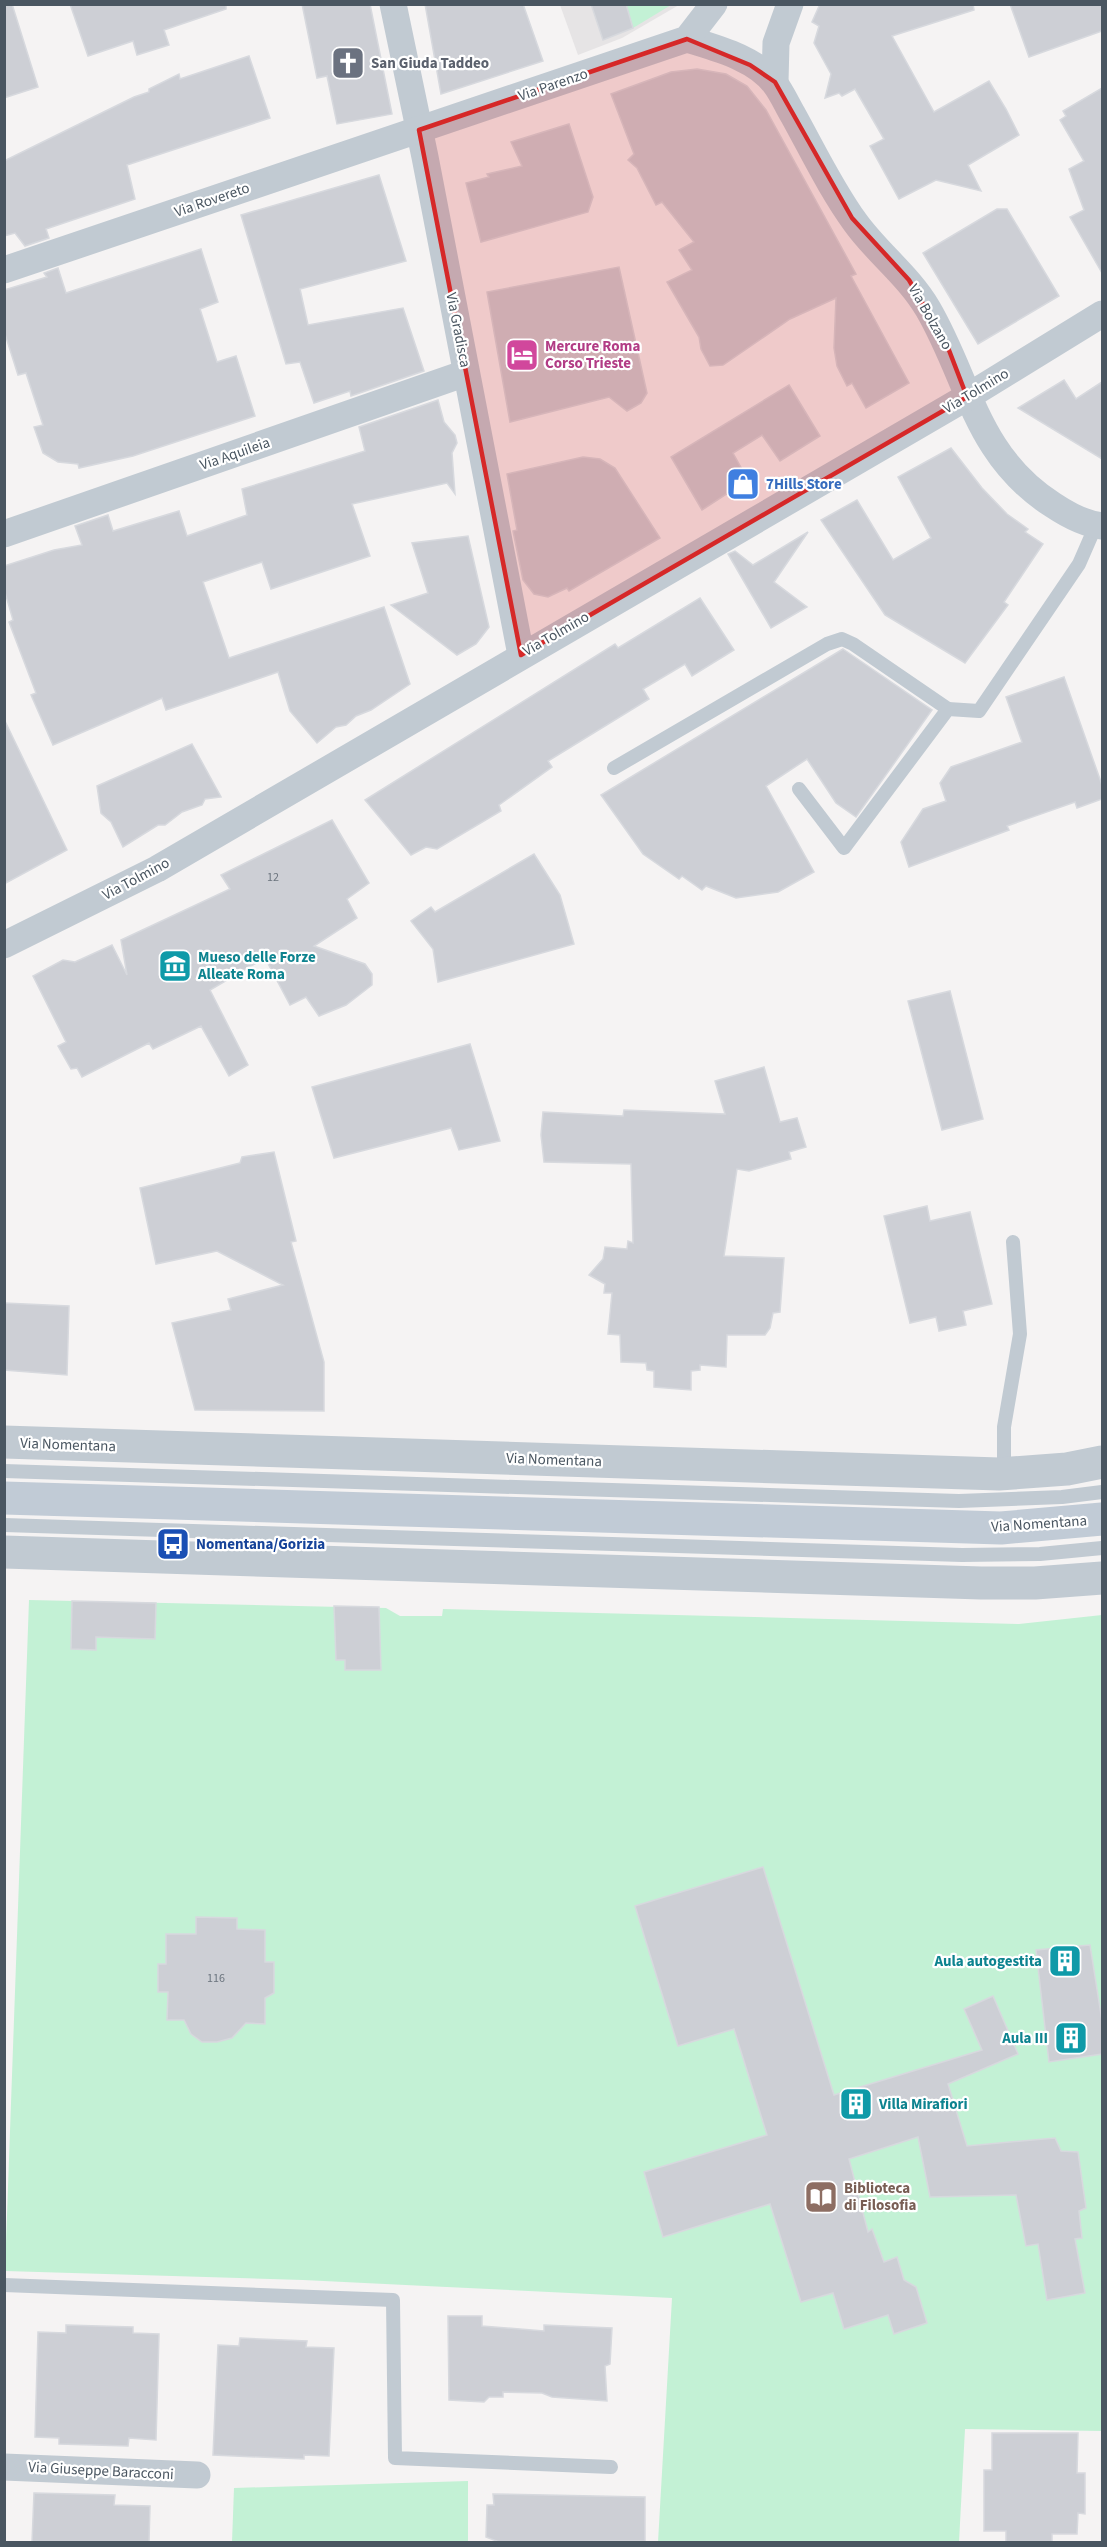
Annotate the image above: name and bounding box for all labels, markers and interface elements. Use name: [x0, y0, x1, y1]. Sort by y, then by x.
church icon: San Giuda Taddeo: [330, 45, 366, 81]
place label: San Giuda Taddeo: [371, 53, 489, 74]
street label: Via Parenzo: [515, 63, 591, 107]
street label: Via Rovereto: [172, 177, 252, 223]
street label: Via Bolzano: [903, 280, 957, 354]
street label: Via Gradisca: [440, 291, 476, 369]
place label: Mercure Roma Corso Trieste: [545, 336, 640, 374]
hotel icon: Mercure Roma Corso Trieste: [504, 337, 540, 373]
street label: Via Tolmino: [939, 363, 1013, 419]
street label: Via Aquileia: [197, 432, 273, 476]
shop icon: 7Hills Store: [725, 466, 761, 502]
place label: 7Hills Store: [766, 474, 842, 495]
street label: Via Tolmino: [519, 607, 593, 661]
street label: Via Tolmino: [99, 852, 173, 906]
house number: 12: [267, 869, 279, 886]
place label: Mueso delle Forze Alleate Roma: [197, 947, 316, 985]
museum icon: Mueso delle Forze Alleate Roma: [157, 948, 193, 984]
street label: Via Nomentana: [20, 1433, 116, 1457]
street label: Via Nomentana: [506, 1448, 602, 1472]
street label: Via Nomentana: [990, 1510, 1088, 1538]
bus stop icon: Nomentana/Gorizia: [155, 1526, 191, 1562]
place label: Nomentana/Gorizia: [196, 1534, 325, 1555]
building icon: Aula autogestita: [1047, 1943, 1083, 1979]
place label: Aula autogestita: [933, 1951, 1042, 1972]
house number: 116: [207, 1970, 225, 1987]
building icon: Aula III: [1053, 2020, 1089, 2056]
place label: Aula III: [1001, 2028, 1048, 2049]
building icon: Villa Mirafiori: [838, 2086, 874, 2122]
place label: Villa Mirafiori: [878, 2094, 968, 2115]
place label: Biblioteca di Filosofia: [844, 2178, 916, 2216]
library icon: Biblioteca di Filosofia: [803, 2179, 839, 2215]
street label: Via Giuseppe Baracconi: [28, 2457, 174, 2485]

